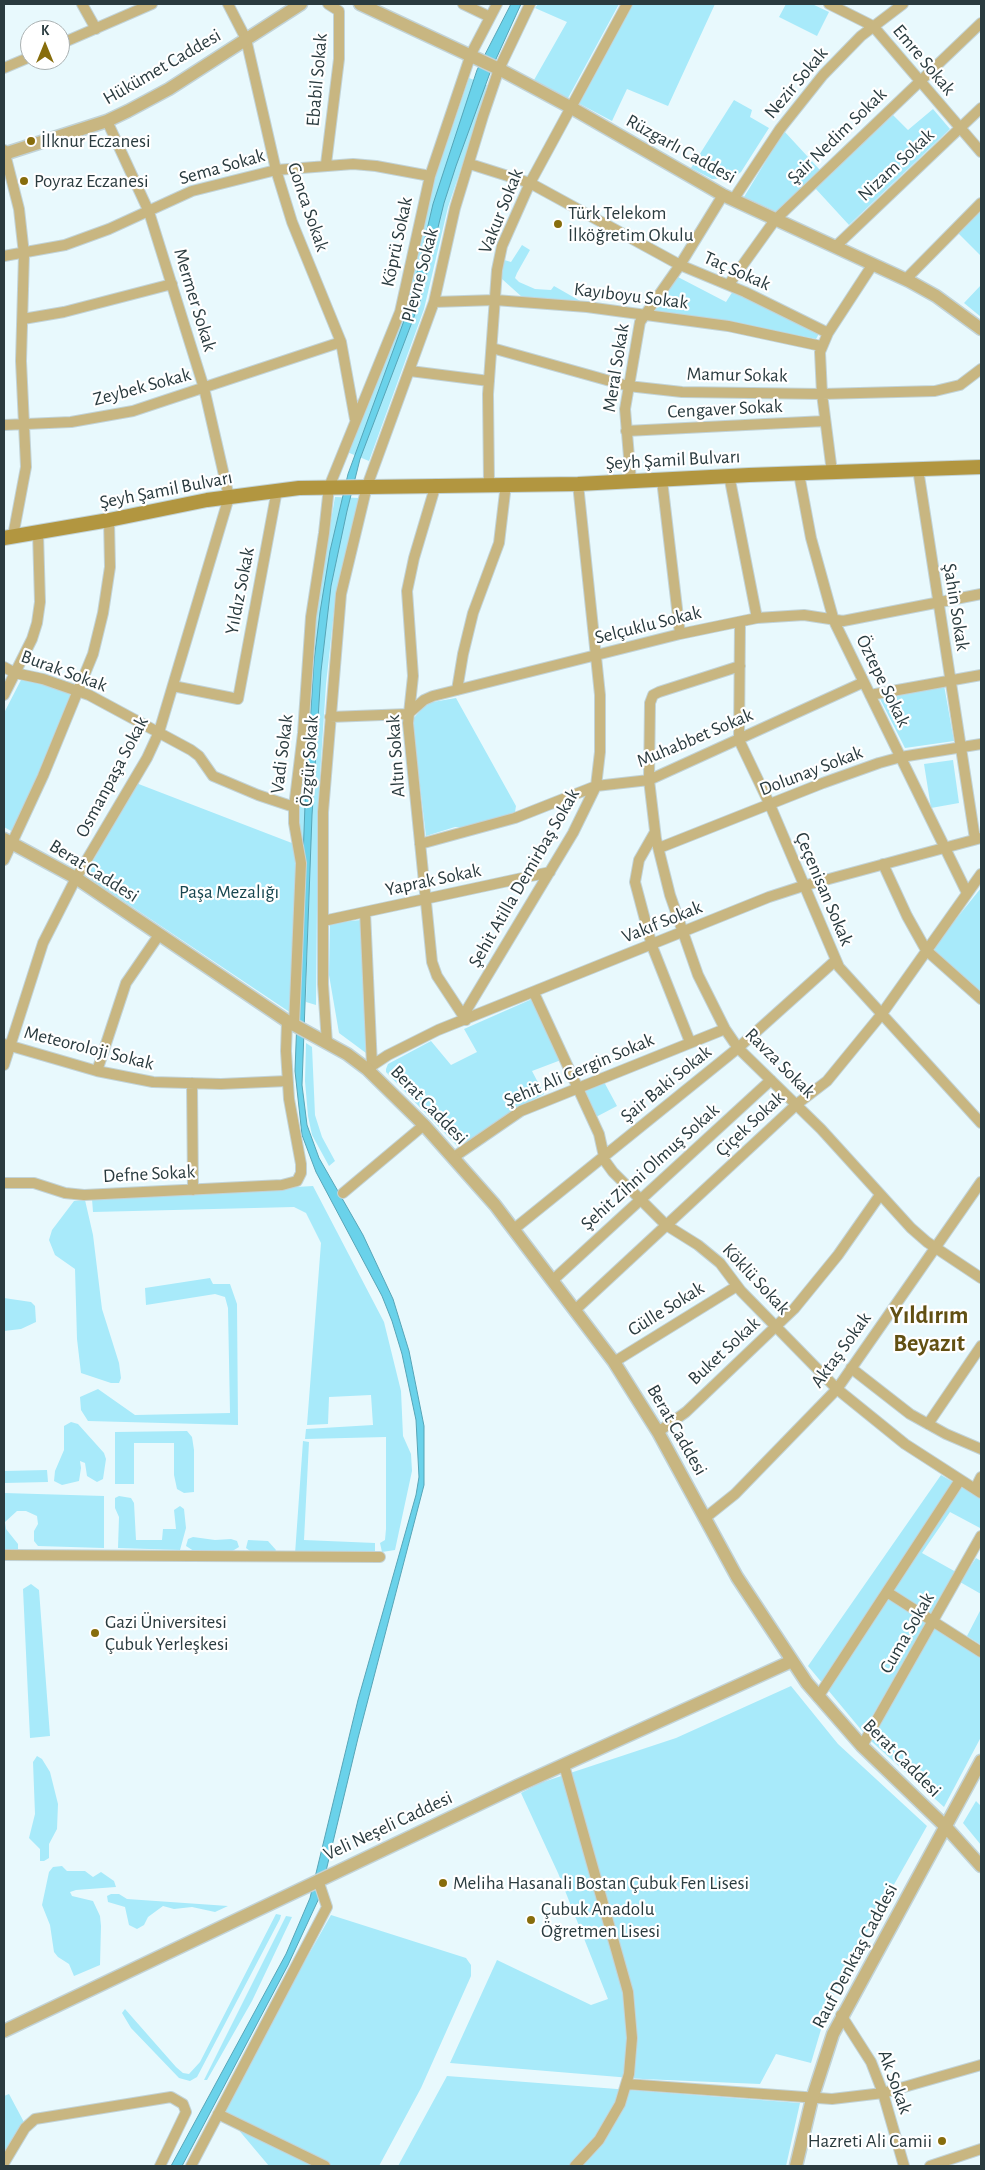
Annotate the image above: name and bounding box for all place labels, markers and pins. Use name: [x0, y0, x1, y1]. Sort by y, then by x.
place label: İlknur Eczanesi: [41, 130, 151, 152]
marker: İlknur Eczanesi: [25, 135, 37, 147]
place label: Poyraz Eczanesi: [34, 170, 149, 192]
marker: Poyraz Eczanesi: [18, 175, 30, 187]
place label: Türk Telekom İlköğretim Okulu: [568, 202, 693, 246]
marker: Türk Telekom İlköğretim Okulu: [552, 218, 564, 230]
place label: Gazi Üniversitesi Çubuk Yerleşkesi: [105, 1611, 229, 1655]
marker: Gazi Üniversitesi Çubuk Yerleşkesi: [89, 1627, 101, 1639]
place label: Meliha Hasanali Bostan Çubuk Fen Lisesi: [453, 1872, 749, 1894]
marker: Meliha Hasanali Bostan Çubuk Fen Lisesi: [437, 1877, 449, 1889]
place label: Çubuk Anadolu Öğretmen Lisesi: [541, 1898, 660, 1942]
marker: Çubuk Anadolu Öğretmen Lisesi: [525, 1914, 537, 1926]
place label: Hazreti Ali Camii: [808, 2130, 932, 2152]
marker: Hazreti Ali Camii: [936, 2135, 948, 2147]

